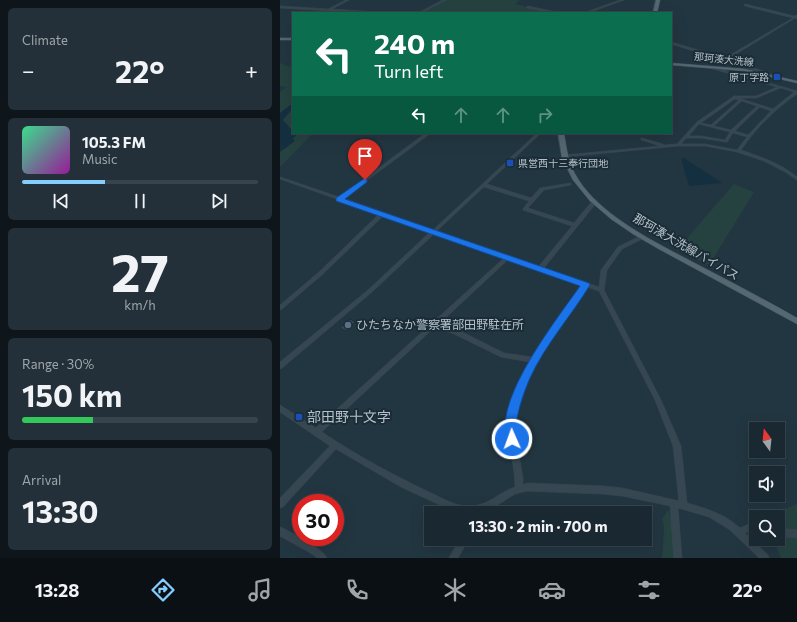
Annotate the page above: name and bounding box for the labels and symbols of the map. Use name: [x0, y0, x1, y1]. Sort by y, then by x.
street label: 那珂湊大洗線: [694, 50, 754, 68]
place label: 原丁字路: [729, 71, 769, 83]
marker: 原丁字路: [772, 72, 782, 82]
pin: [348, 139, 382, 180]
place label: 県営西十三奉行団地: [518, 157, 609, 169]
marker: 県営西十三奉行団地: [505, 158, 515, 168]
street label: 那珂湊大洗線バイパス: [631, 210, 742, 282]
place label: ひたちなか警察署部田野駐在所: [356, 317, 524, 331]
marker: ひたちなか警察署部田野駐在所: [343, 320, 353, 330]
place label: 部田野十文字: [307, 408, 391, 425]
marker: 部田野十文字: [294, 412, 304, 422]
position arrow: [491, 418, 533, 460]
north arrow: [749, 422, 785, 458]
speed limit sign: 30: [292, 494, 344, 546]

